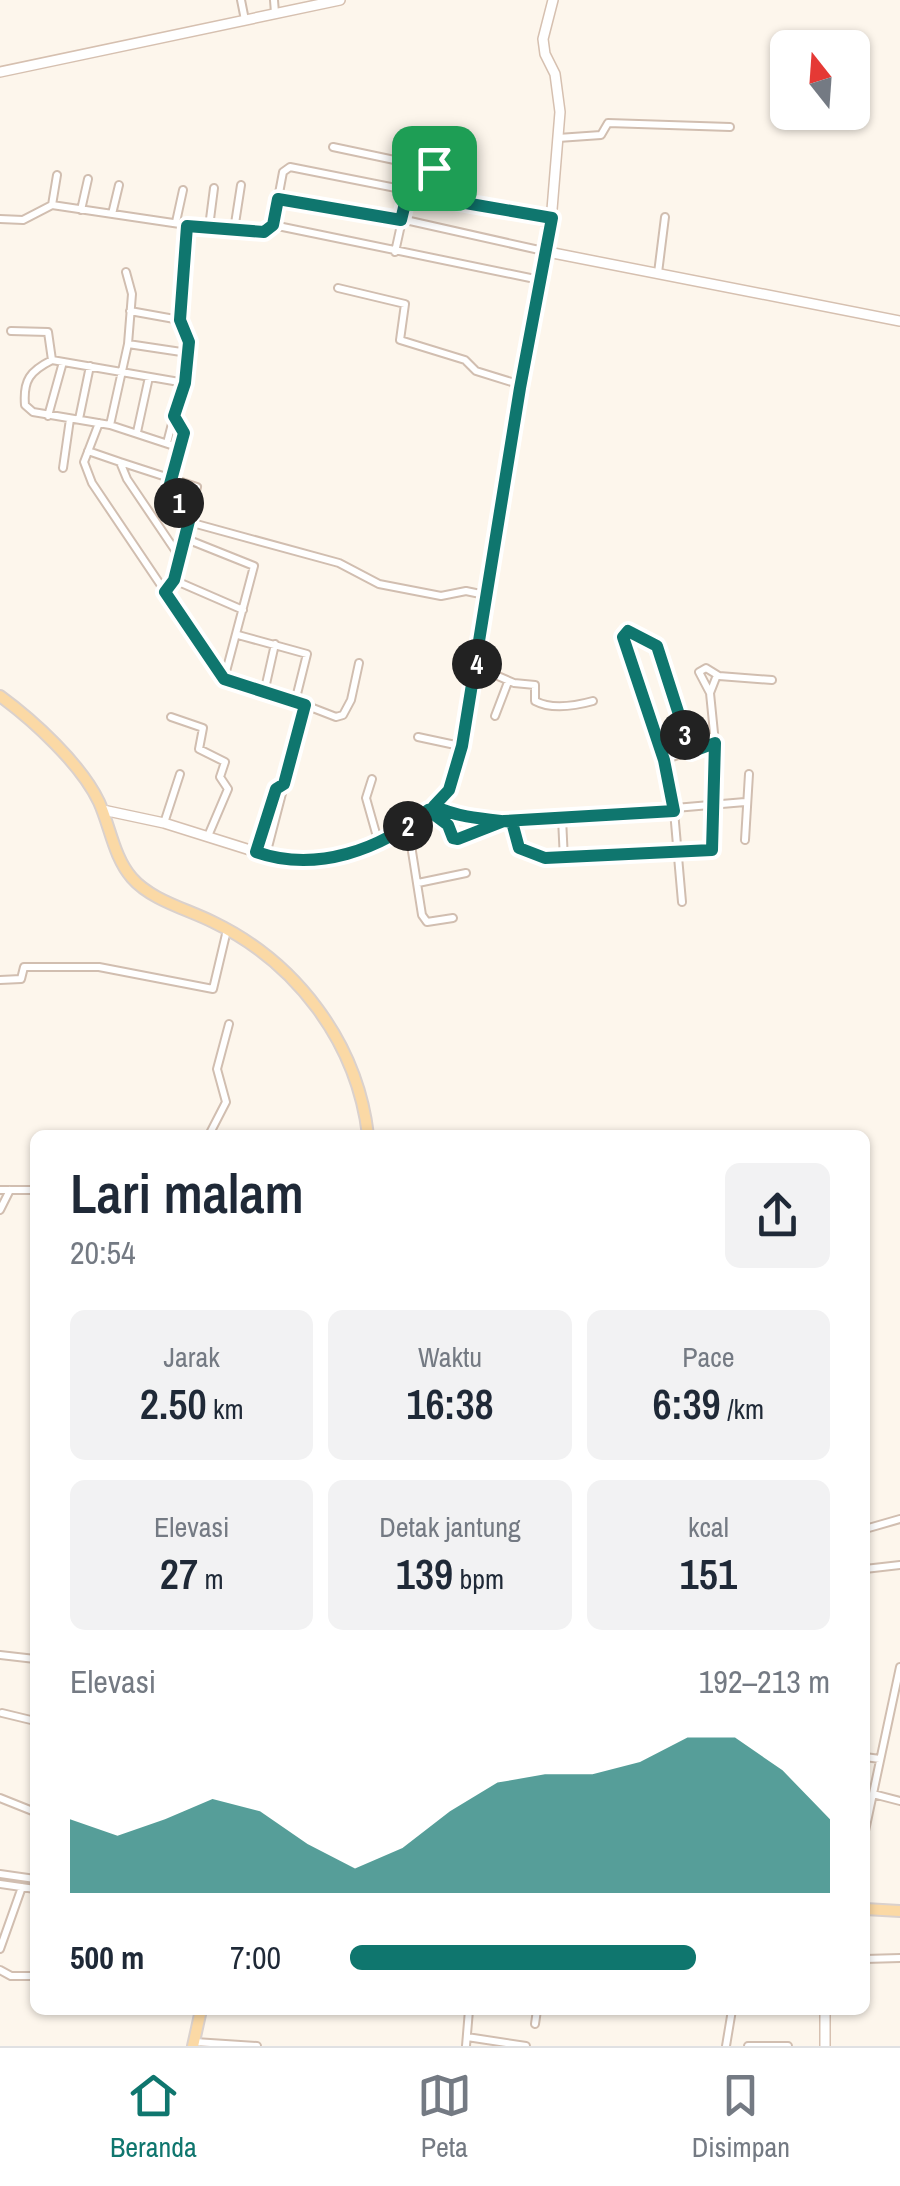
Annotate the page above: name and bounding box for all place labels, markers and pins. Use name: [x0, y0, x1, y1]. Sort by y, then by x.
pin: [392, 126, 477, 211]
pin: 1: [154, 478, 204, 528]
pin: 4: [452, 639, 502, 689]
pin: 3: [660, 710, 710, 760]
pin: 2: [383, 801, 433, 851]

